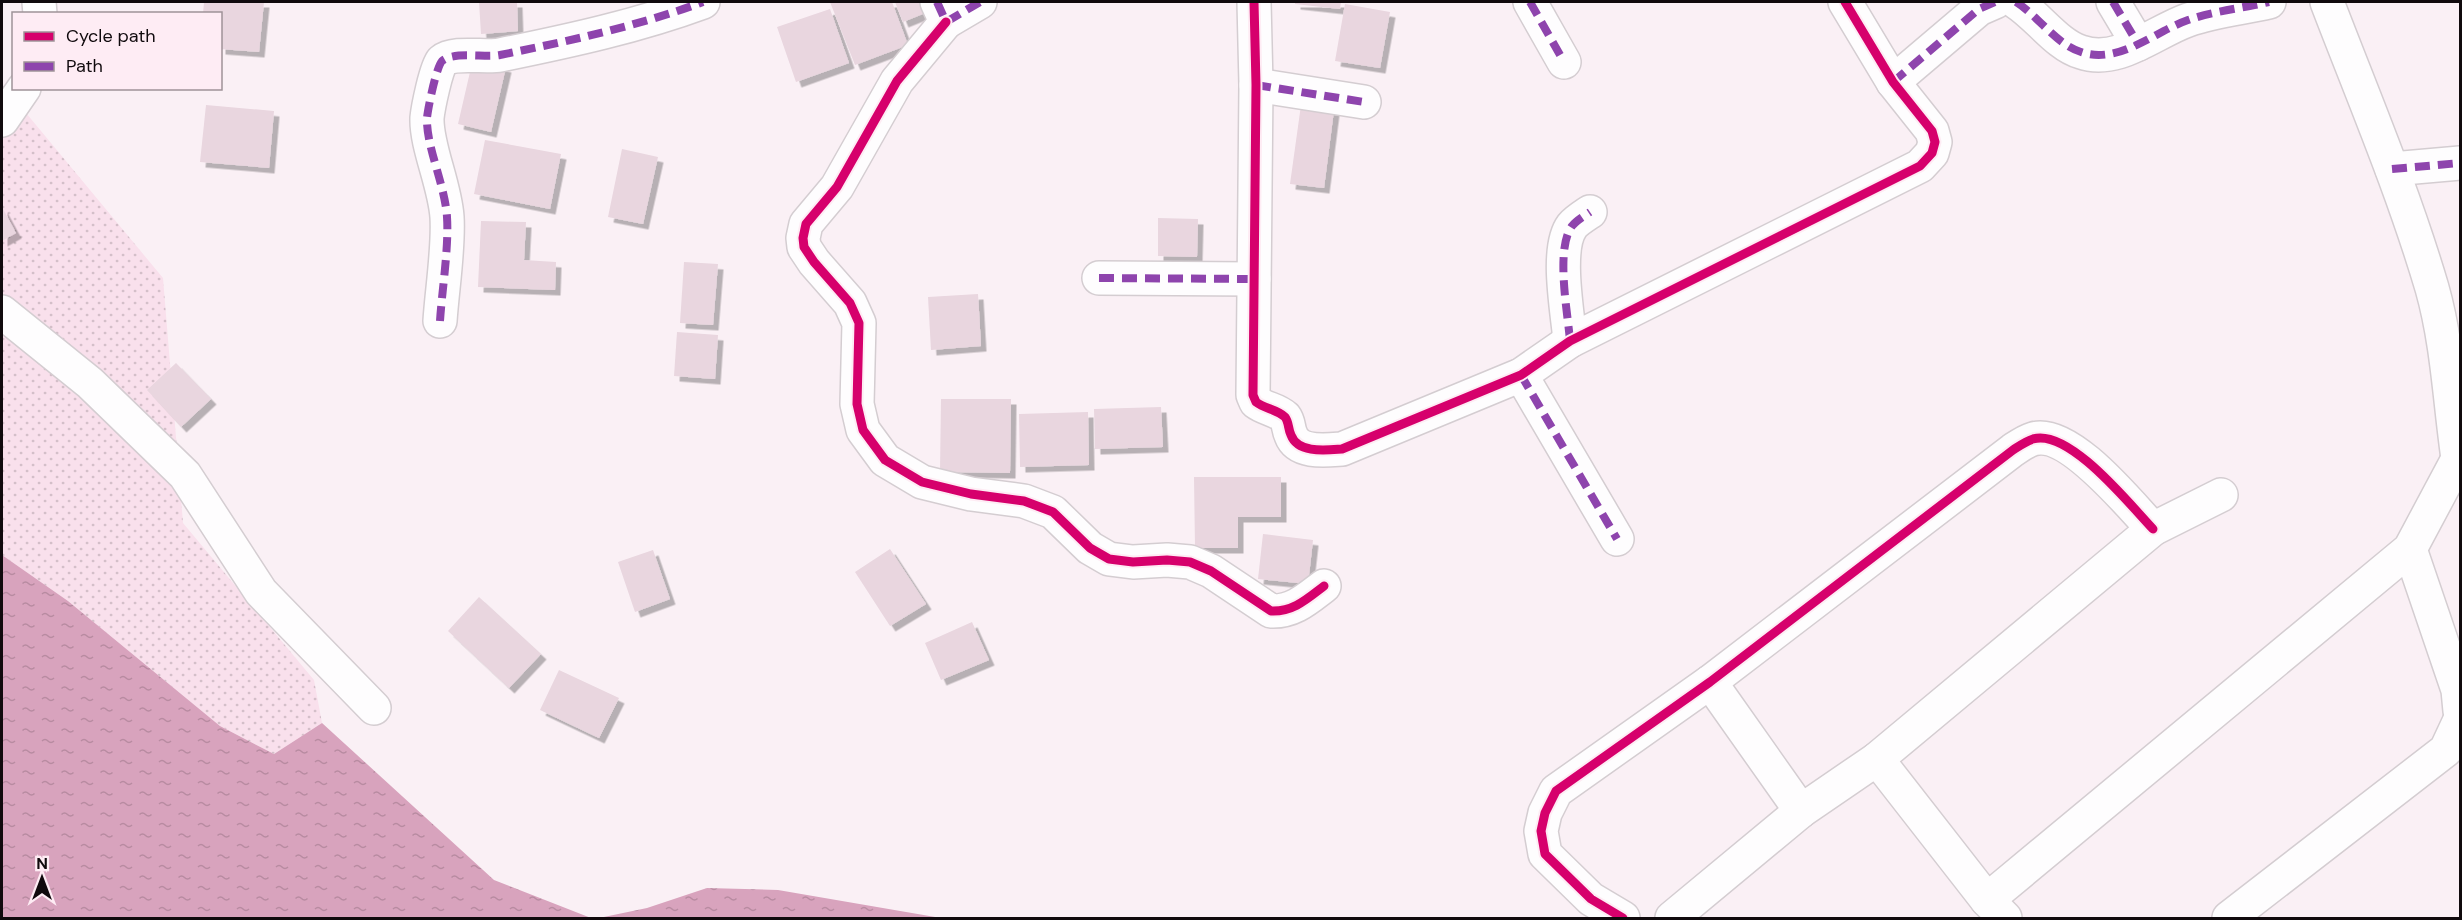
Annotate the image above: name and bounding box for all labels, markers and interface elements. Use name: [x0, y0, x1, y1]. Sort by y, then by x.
legend: [12, 12, 222, 90]
text: Cycle path: [66, 24, 156, 48]
text: Path: [66, 54, 103, 78]
north arrow: [12, 848, 72, 908]
text: N: [36, 853, 48, 874]

